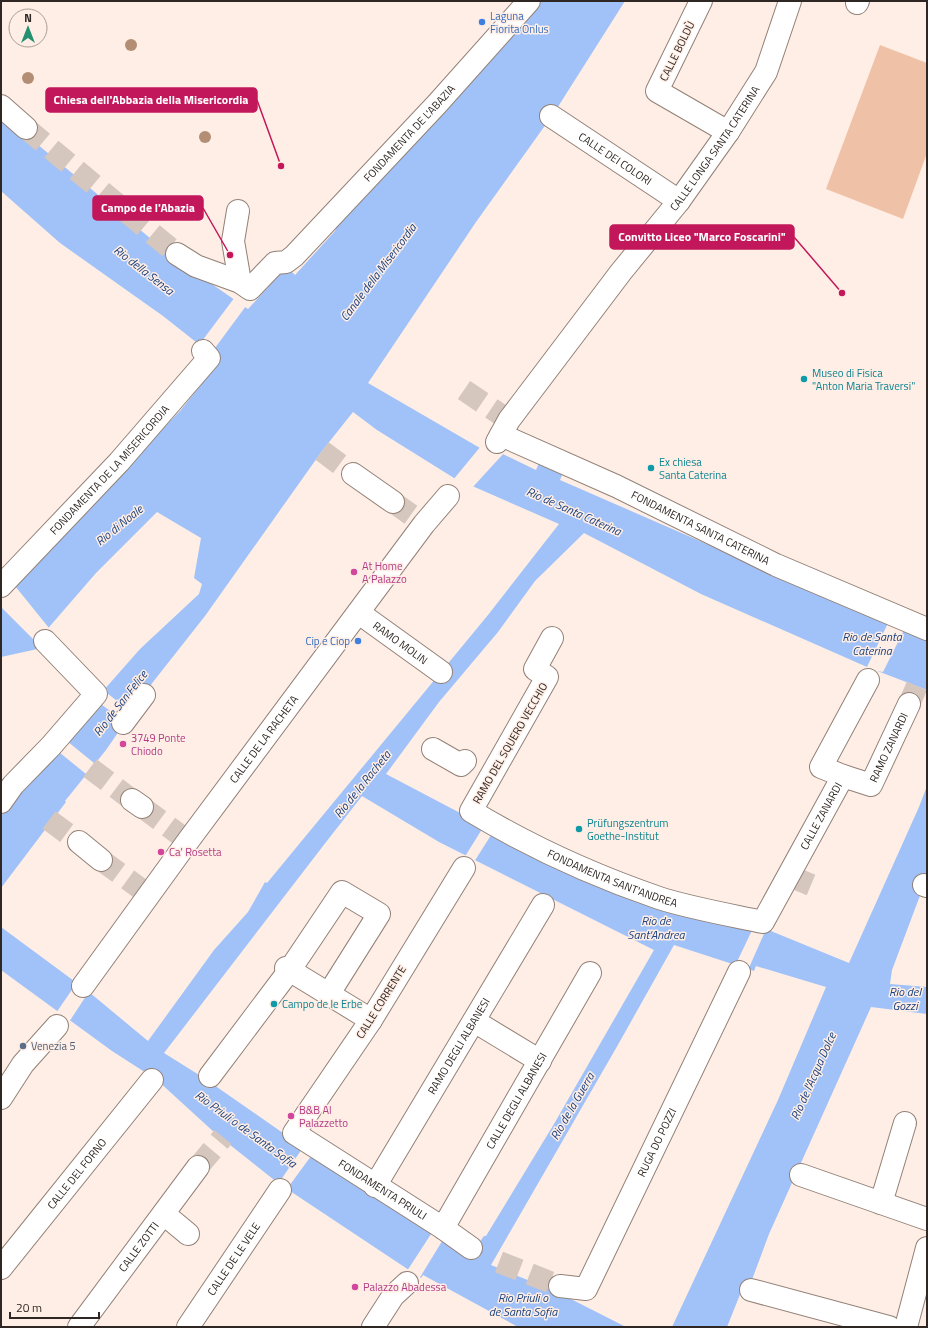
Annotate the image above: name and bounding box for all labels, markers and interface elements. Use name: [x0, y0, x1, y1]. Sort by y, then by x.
north arrow: [8, 8, 48, 48]
place label: Laguna Fiorita Onlus: [490, 8, 549, 37]
text: N: [24, 10, 32, 26]
marker: Laguna Fiorita Onlus: [477, 17, 487, 27]
street label: CALLE BOLDÙ: [656, 18, 698, 84]
street label: FONDAMENTA DE L'ABAZIA: [360, 81, 459, 185]
street label: CALLE LONGA SANTA CATERINA: [666, 82, 764, 214]
callout: Chiesa dell'Abbazia della Misericordia: [46, 88, 257, 112]
text: Chiesa dell'Abbazia della Misericordia: [54, 90, 248, 109]
street label: CALLE DEI COLORI: [575, 128, 655, 189]
callout: Campo de l'Abazia: [93, 196, 203, 220]
text: Campo de l'Abazia: [101, 198, 195, 217]
water label: Canale della Misericordia: [335, 219, 422, 325]
callout: Convitto Liceo "Marco Foscarini": [610, 225, 794, 249]
text: Convitto Liceo "Marco Foscarini": [618, 227, 786, 246]
water label: Rio della Sensa: [110, 240, 179, 300]
place label: Museo di Fisica "Anton Maria Traversi": [812, 365, 915, 394]
marker: Museo di Fisica "Anton Maria Traversi": [799, 374, 809, 384]
street label: FONDAMENTA DE LA MISERICORDIA: [46, 401, 173, 538]
place label: Ex chiesa Santa Caterina: [659, 454, 727, 483]
marker: Ex chiesa Santa Caterina: [646, 463, 656, 473]
water label: Rio de Santa Caterina: [524, 482, 625, 541]
street label: FONDAMENTA SANTA CATERINA: [629, 487, 773, 569]
water label: Rio di Noale: [91, 499, 148, 550]
place label: At Home A Palazzo: [362, 558, 407, 587]
marker: At Home A Palazzo: [349, 567, 359, 577]
street label: RAMO MOLIN: [370, 618, 431, 668]
water label: Rio de Santa Caterina: [842, 627, 903, 660]
place label: Cip e Ciop: [305, 633, 350, 649]
marker: Cip e Ciop: [353, 636, 363, 646]
water label: Rio de San Felice: [88, 665, 153, 740]
street label: RAMO DEL SQUERO VECCHIO: [469, 679, 551, 807]
street label: CALLE DE LA RACHETA: [226, 692, 302, 786]
street label: RAMO ZANARDI: [865, 710, 912, 785]
place label: 3749 Ponte Chiodo: [131, 730, 186, 759]
marker: 3749 Ponte Chiodo: [118, 739, 128, 749]
water label: Rio de la Racheta: [329, 745, 396, 822]
street label: CALLE ZANARDI: [796, 779, 846, 853]
place label: Prüfungszentrum Goethe-Institut: [587, 815, 668, 844]
marker: Prüfungszentrum Goethe-Institut: [574, 824, 584, 834]
place label: Ca' Rosetta: [169, 844, 222, 860]
street label: FONDAMENTA SANT'ANDREA: [545, 845, 680, 911]
marker: Ca' Rosetta: [156, 847, 166, 857]
water label: Rio de Sant'Andrea: [628, 911, 685, 944]
street label: CALLE CORRENTE: [352, 962, 410, 1042]
water label: Rio del Gozzi: [889, 982, 922, 1015]
street label: RAMO DEGLI ALBANESI: [424, 995, 494, 1097]
place label: Campo de le Erbe: [282, 996, 363, 1012]
marker: Campo de le Erbe: [269, 999, 279, 1009]
water label: Rio de l'Acqua Dolce: [785, 1028, 841, 1123]
place label: Venezia 5: [31, 1038, 76, 1054]
marker: Venezia 5: [18, 1041, 28, 1051]
street label: CALLE DEGLI ALBANESI: [482, 1049, 551, 1152]
water label: Rio de la Guerra: [545, 1068, 599, 1143]
water label: Rio Priuli o de Santa Sofia: [191, 1086, 302, 1173]
place label: B&B Al Palazzetto: [299, 1102, 348, 1131]
street label: RUGA DO POZZI: [633, 1105, 680, 1179]
marker: B&B Al Palazzetto: [286, 1111, 296, 1121]
street label: CALLE DEL FORNO: [43, 1135, 110, 1213]
street label: FONDAMENTA PRIULI: [335, 1155, 430, 1224]
street label: CALLE ZOTTI: [115, 1218, 163, 1275]
street label: CALLE DE LE VELE: [203, 1219, 264, 1299]
place label: Palazzo Abadessa: [363, 1279, 447, 1295]
marker: Palazzo Abadessa: [350, 1282, 360, 1292]
water label: Rio Priuli o de Santa Sofia: [489, 1288, 558, 1321]
scale bar: [10, 1294, 99, 1320]
text: 20 m: [16, 1298, 42, 1317]

